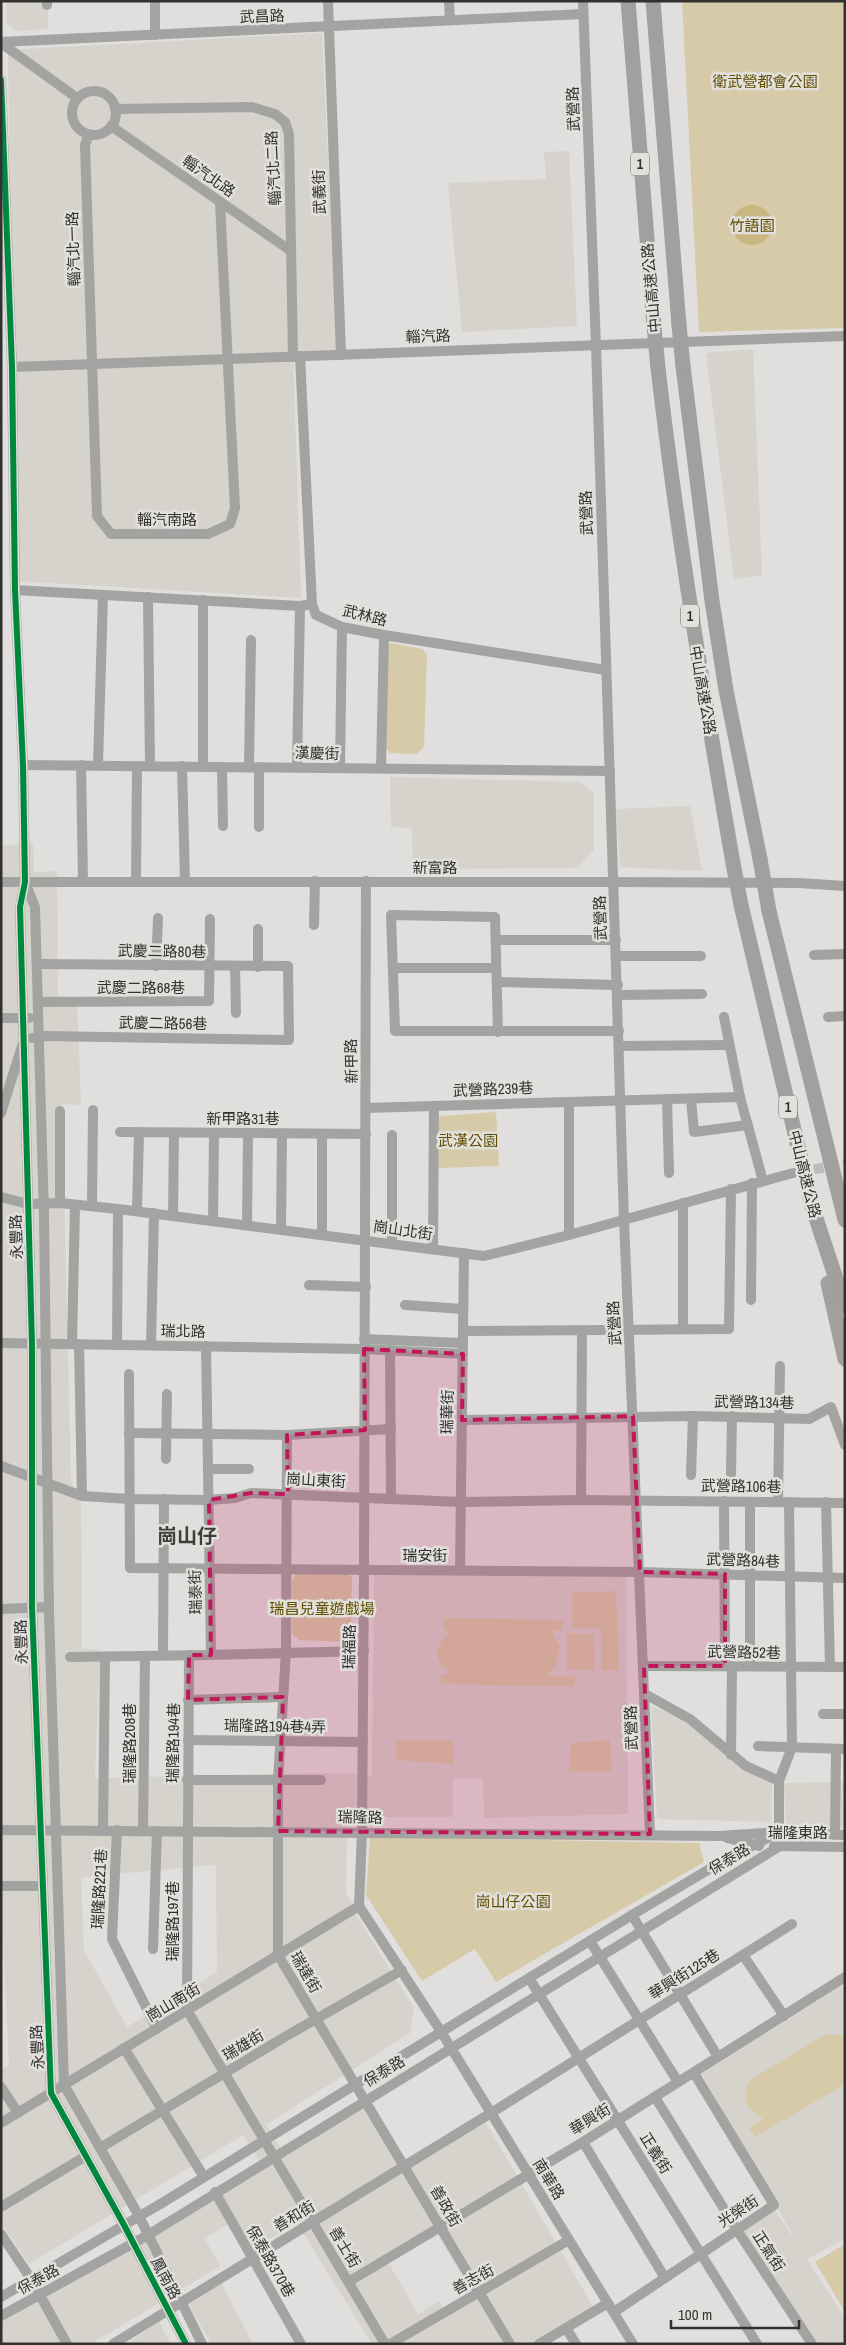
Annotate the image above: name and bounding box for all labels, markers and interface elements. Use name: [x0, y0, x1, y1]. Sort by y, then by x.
street label: 武昌路: [239, 5, 285, 27]
park label: 衛武營都會公園: [712, 71, 818, 92]
street label: 武營路: [562, 86, 584, 132]
street label: 輜汽北二路: [261, 130, 285, 206]
street label: 輜汽北路: [178, 150, 240, 202]
road number: 1: [631, 152, 649, 175]
street label: 武義街: [308, 169, 330, 215]
street label: 輜汽北一路: [61, 211, 85, 287]
park label: 竹語園: [729, 215, 775, 236]
street label: 中山高速公路: [637, 242, 665, 334]
street label: 輜汽路: [405, 325, 451, 347]
street label: 武營路: [575, 490, 597, 536]
street label: 輜汽南路: [137, 509, 197, 530]
street label: 武林路: [341, 599, 389, 631]
road number: 1: [681, 604, 699, 628]
street label: 中山高速公路: [685, 644, 721, 736]
street label: 漢慶街: [294, 742, 340, 764]
street label: 新富路: [412, 857, 458, 878]
street label: 武營路: [589, 895, 611, 941]
street label: 武慶二路80巷: [117, 940, 207, 962]
street label: 武慶二路68巷: [97, 977, 185, 998]
street label: 武慶二路56巷: [118, 1012, 208, 1034]
street label: 新甲路: [340, 1038, 362, 1084]
street label: 武營路239巷: [452, 1077, 534, 1101]
road number: 1: [779, 1096, 797, 1118]
street label: 新甲路31巷: [206, 1108, 280, 1129]
street label: 中山高速公路: [784, 1128, 826, 1220]
park label: 武漢公園: [438, 1130, 498, 1151]
street label: 永豐路: [5, 1214, 27, 1260]
street label: 崗山北街: [372, 1215, 434, 1245]
street label: 武營路: [602, 1300, 626, 1346]
street label: 瑞北路: [160, 1320, 206, 1342]
street label: 瑞華街: [436, 1389, 458, 1435]
street label: 武營路134巷: [714, 1391, 794, 1413]
street label: 崗山東街: [285, 1468, 347, 1492]
street label: 武營路106巷: [701, 1475, 781, 1497]
district label: 崗山仔: [157, 1522, 217, 1549]
street label: 瑞安街: [402, 1545, 448, 1566]
street label: 武營路84巷: [706, 1548, 780, 1572]
street label: 瑞泰街: [184, 1569, 206, 1615]
park label: 瑞昌兒童遊戲場: [269, 1598, 375, 1619]
street label: 永豐路: [10, 1619, 32, 1665]
street label: 瑞福路: [338, 1624, 360, 1670]
street label: 武營路52巷: [707, 1641, 781, 1663]
street label: 瑞隆路208巷: [119, 1703, 140, 1783]
street label: 瑞隆路194巷: [162, 1703, 184, 1783]
street label: 武營路: [620, 1705, 642, 1751]
street label: 瑞隆路194巷4弄: [224, 1715, 326, 1737]
street label: 瑞隆路: [337, 1806, 383, 1828]
street label: 瑞隆東路: [768, 1822, 828, 1843]
street label: 保泰路: [704, 1838, 754, 1880]
street label: 瑞隆路221巷: [86, 1848, 112, 1930]
street label: 瑞隆路197巷: [162, 1881, 183, 1961]
park label: 崗山仔公園: [475, 1891, 551, 1912]
street label: 華興街125巷: [644, 1944, 724, 2004]
street label: 瑞達街: [286, 1947, 326, 1997]
street label: 崗山南街: [142, 1978, 204, 2026]
street label: 永豐路: [25, 2024, 49, 2070]
street label: 瑞雄街: [218, 2024, 268, 2066]
street label: 保泰路: [359, 2050, 409, 2092]
street label: 華興街: [565, 2098, 615, 2140]
street label: 正義街: [635, 2128, 677, 2178]
street label: 南華路: [528, 2154, 570, 2204]
street label: 善政街: [426, 2181, 466, 2231]
street label: 光榮街: [713, 2190, 763, 2232]
street label: 善和街: [269, 2195, 319, 2237]
street label: 保泰路370巷: [242, 2221, 300, 2301]
street label: 善士街: [324, 2222, 366, 2272]
street label: 正氣街: [748, 2226, 790, 2276]
street label: 鳳南路: [146, 2253, 186, 2303]
street label: 保泰路: [13, 2259, 63, 2299]
street label: 善志街: [448, 2259, 498, 2299]
scale bar: [671, 2298, 798, 2330]
text: 100 m: [678, 2304, 712, 2325]

